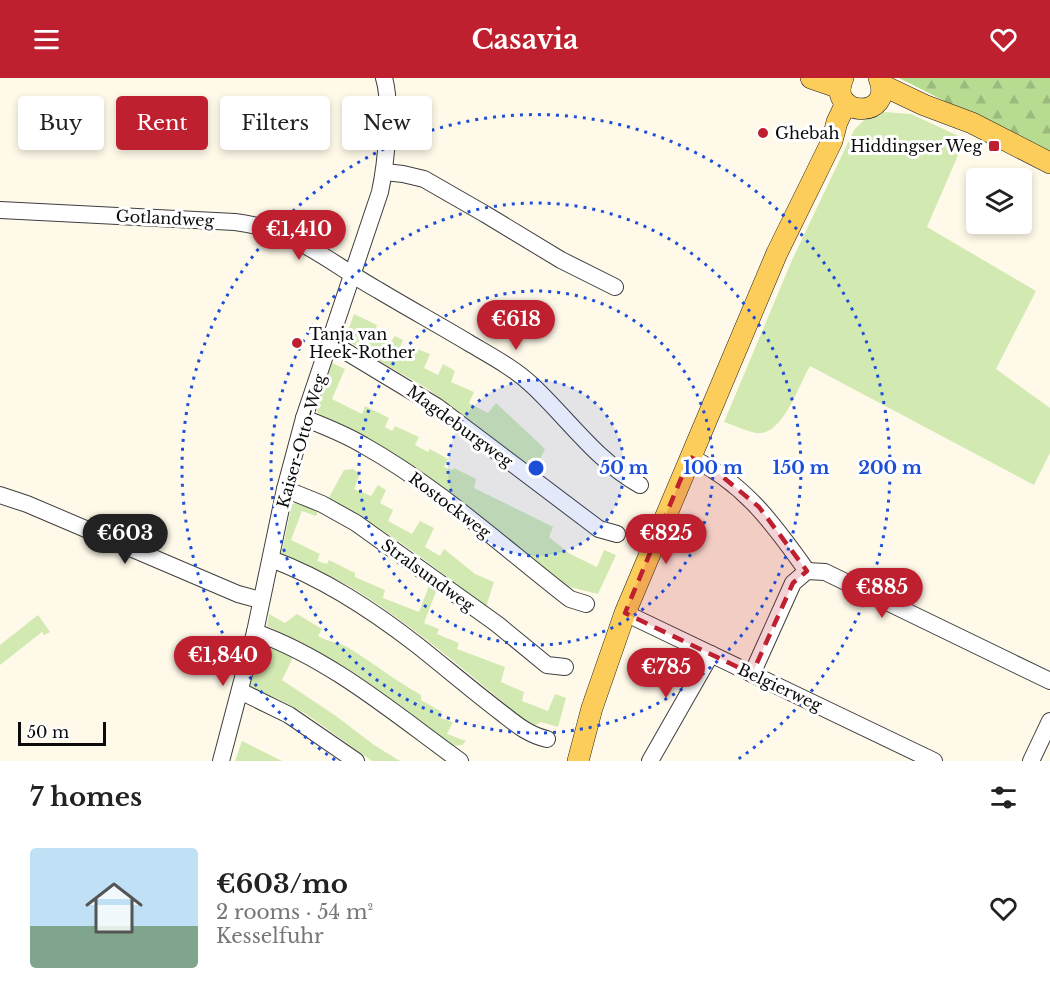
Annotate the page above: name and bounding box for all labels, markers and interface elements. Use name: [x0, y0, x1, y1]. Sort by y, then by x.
icon: menu: [30, 23, 63, 56]
text: Casavia: [471, 23, 579, 56]
icon: heart: [987, 23, 1020, 56]
chip: Buy: [18, 96, 104, 150]
chip: Rent: [116, 96, 208, 150]
chip: Filters: [220, 96, 330, 150]
chip: New: [342, 96, 432, 150]
place label: Ghebah: [775, 123, 839, 143]
marker: Ghebah: [756, 126, 770, 140]
place label: Hiddingser Weg: [850, 136, 982, 156]
marker: Hiddingser Weg: [987, 139, 1001, 153]
map controls: [966, 168, 1032, 234]
button: layers: [966, 168, 1032, 234]
street label: Gotlandweg: [115, 205, 215, 231]
pin: €1,410: [250, 210, 348, 261]
text: €1,410: [266, 217, 332, 241]
pin: €618: [480, 300, 552, 351]
text: €618: [491, 307, 541, 331]
place label: Tanja van Heek-Rother: [309, 324, 415, 362]
marker: Tanja van Heek-Rother: [290, 336, 304, 350]
street label: Kaiser-Otto-Weg: [272, 371, 330, 510]
street label: Magdeburgweg: [403, 381, 517, 471]
text: 50 m: [600, 457, 649, 479]
text: 100 m: [683, 457, 743, 479]
text: 150 m: [773, 457, 830, 479]
text: 200 m: [858, 457, 922, 479]
centre of rings: [526, 458, 546, 478]
street label: Rostockweg: [405, 468, 495, 542]
pin: €603: [89, 514, 161, 565]
pin: €825: [630, 514, 702, 565]
text: €603: [97, 521, 153, 545]
text: €825: [640, 521, 692, 545]
street label: Stralsundweg: [378, 535, 479, 616]
pin: €885: [846, 568, 918, 619]
text: €885: [856, 575, 908, 599]
pin: €1,840: [174, 636, 272, 687]
text: €1,840: [188, 643, 258, 667]
pin: €785: [630, 648, 702, 699]
text: €785: [641, 655, 691, 679]
street label: Belgierweg: [735, 659, 826, 715]
scale bar: [18, 719, 106, 746]
text: 50 m: [27, 722, 69, 742]
text: 7 homes: [30, 781, 142, 813]
icon: filters: [987, 781, 1020, 814]
text: €603/mo: [216, 868, 348, 900]
icon: home: [78, 872, 150, 944]
icon: heart: [987, 892, 1020, 925]
text: 2 rooms · 54 m²: [216, 900, 373, 924]
text: Kesselfuhr: [216, 924, 324, 948]

